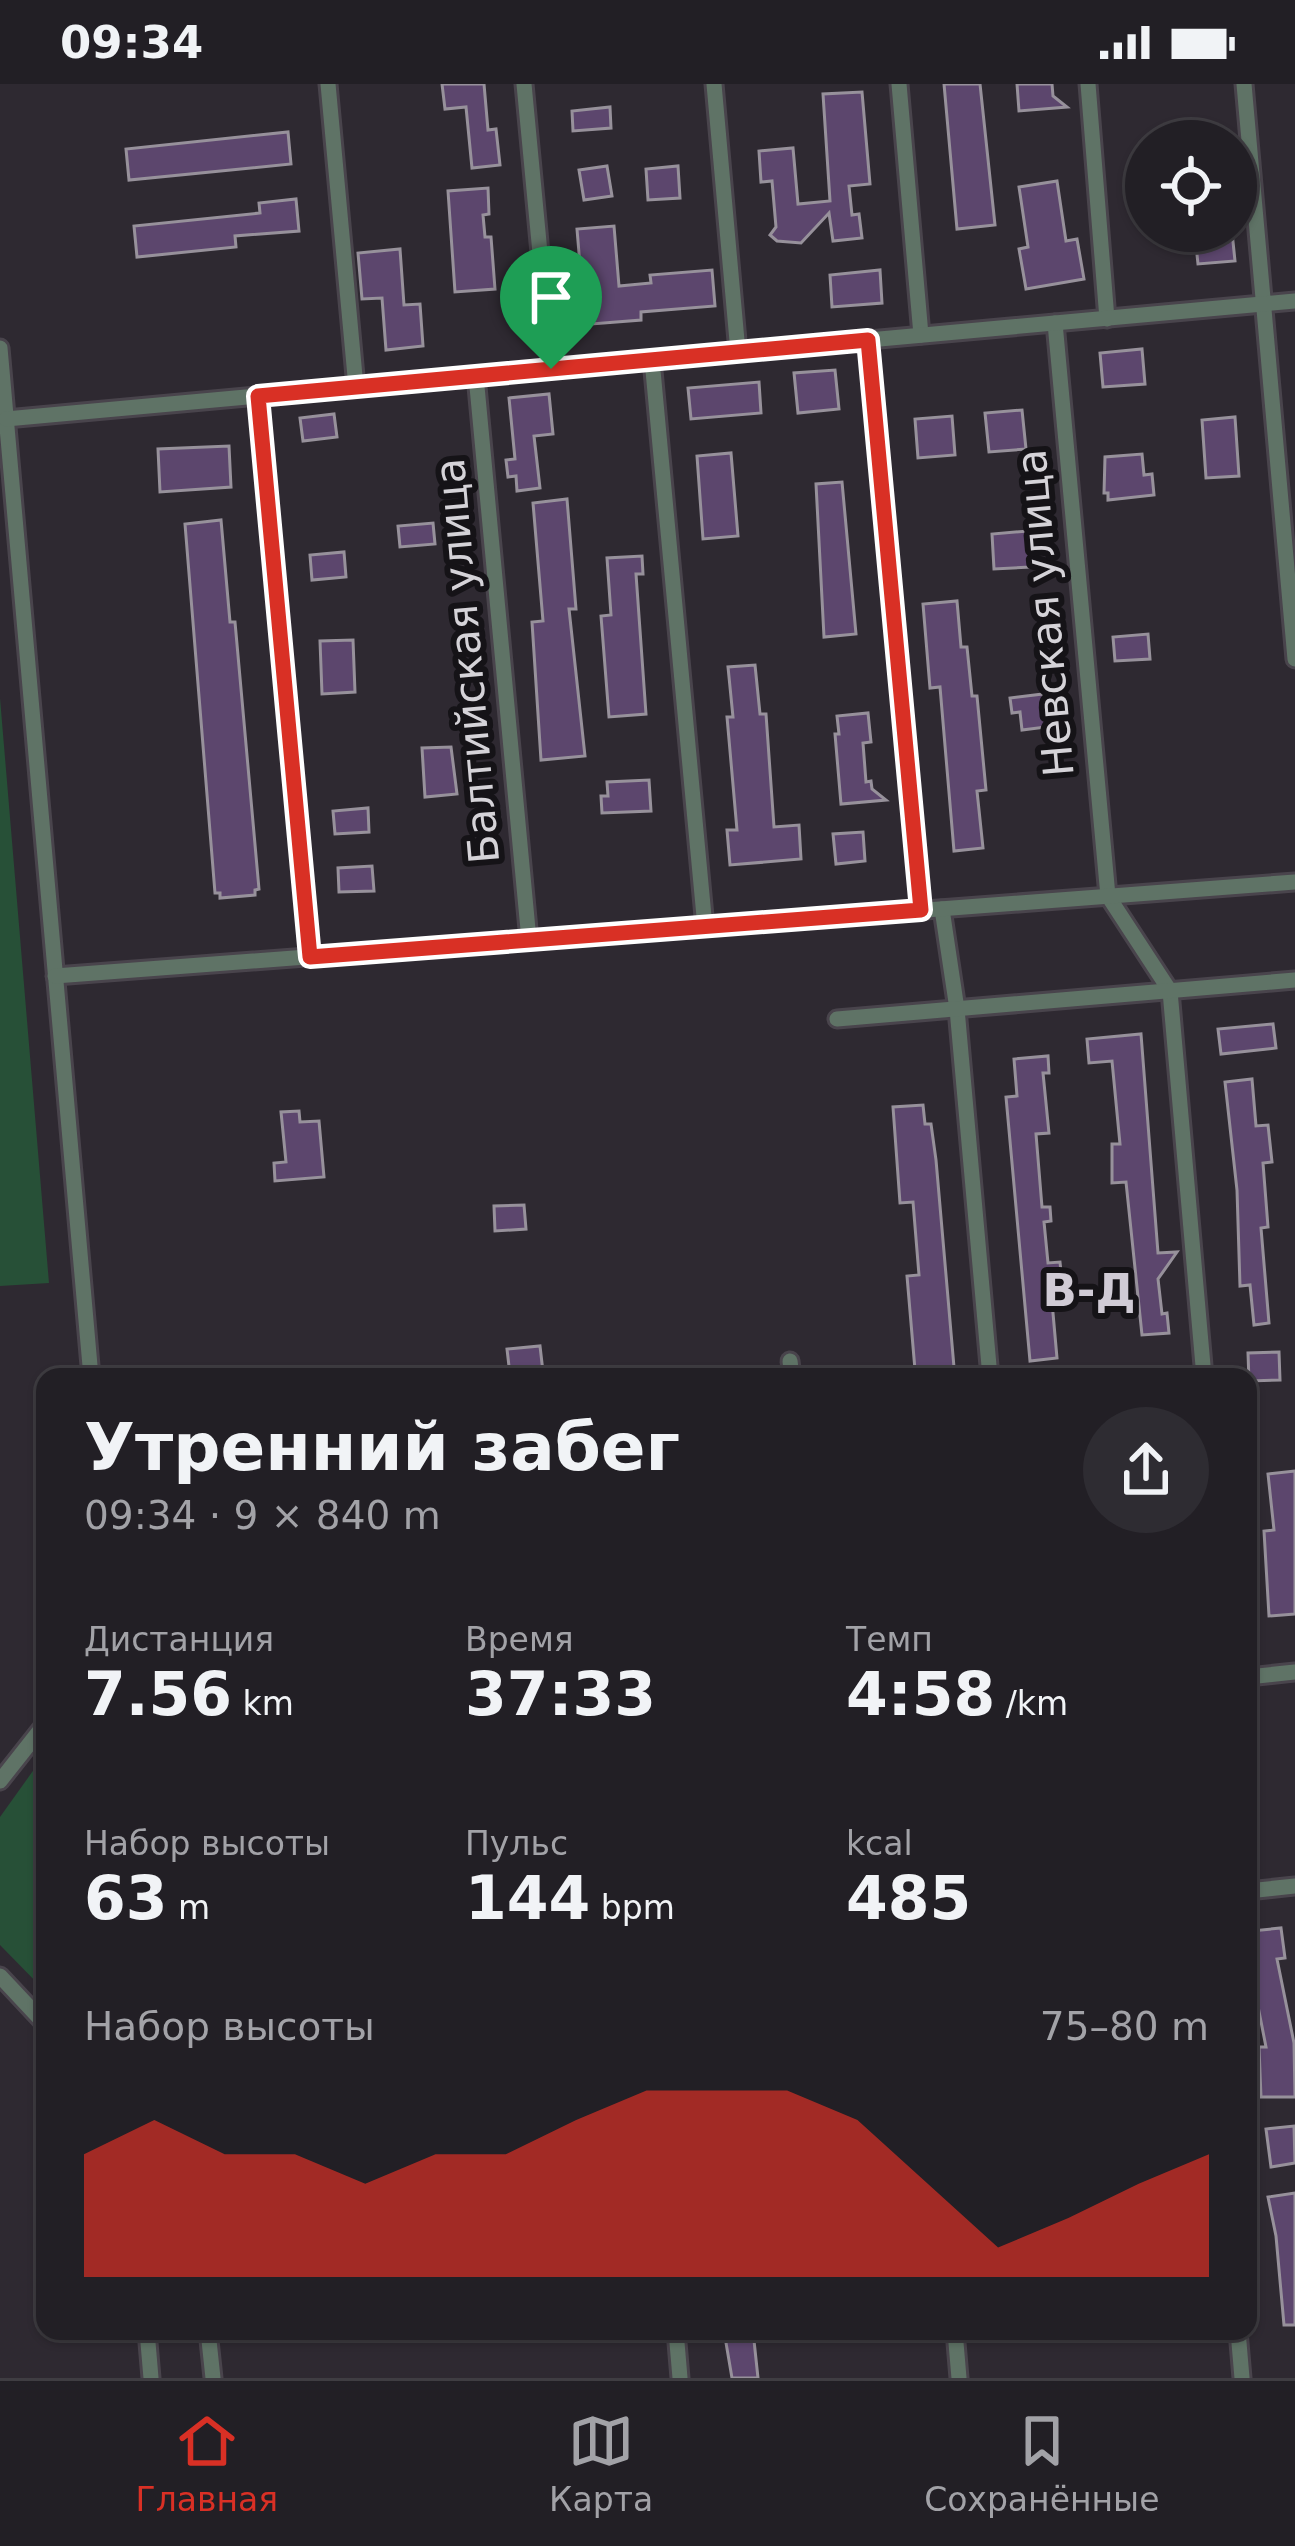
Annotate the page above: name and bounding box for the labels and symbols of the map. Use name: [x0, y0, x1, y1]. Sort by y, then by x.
pin: [500, 246, 602, 369]
street label: Невская улица: [1006, 447, 1084, 779]
street label: Балтийская улица: [425, 456, 509, 866]
district label: В-Д: [1042, 1264, 1136, 1317]

